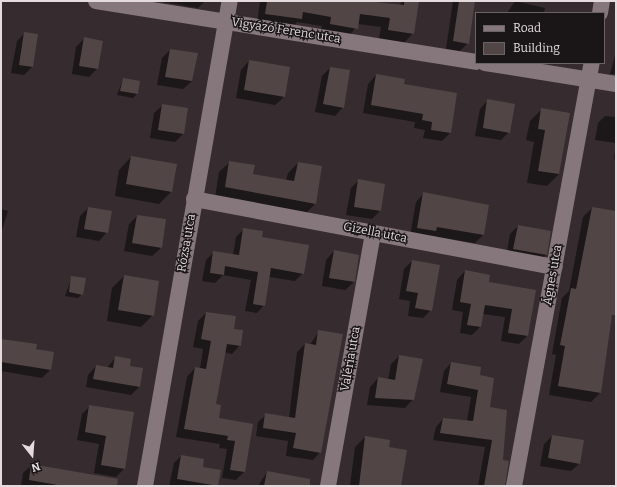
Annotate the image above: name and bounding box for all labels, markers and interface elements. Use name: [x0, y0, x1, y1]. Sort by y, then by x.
legend: [475, 12, 605, 64]
street label: Vigyázó Ferenc utca: [230, 15, 342, 47]
text: Road: [513, 21, 541, 35]
text: Building: [513, 41, 560, 55]
street label: Rózsa utca: [175, 213, 199, 273]
street label: Gizella utca: [342, 220, 408, 246]
street label: Ágnes utca: [541, 244, 565, 306]
street label: Valéria utca: [338, 325, 364, 393]
north arrow: [12, 435, 52, 475]
text: N: [30, 459, 42, 474]

